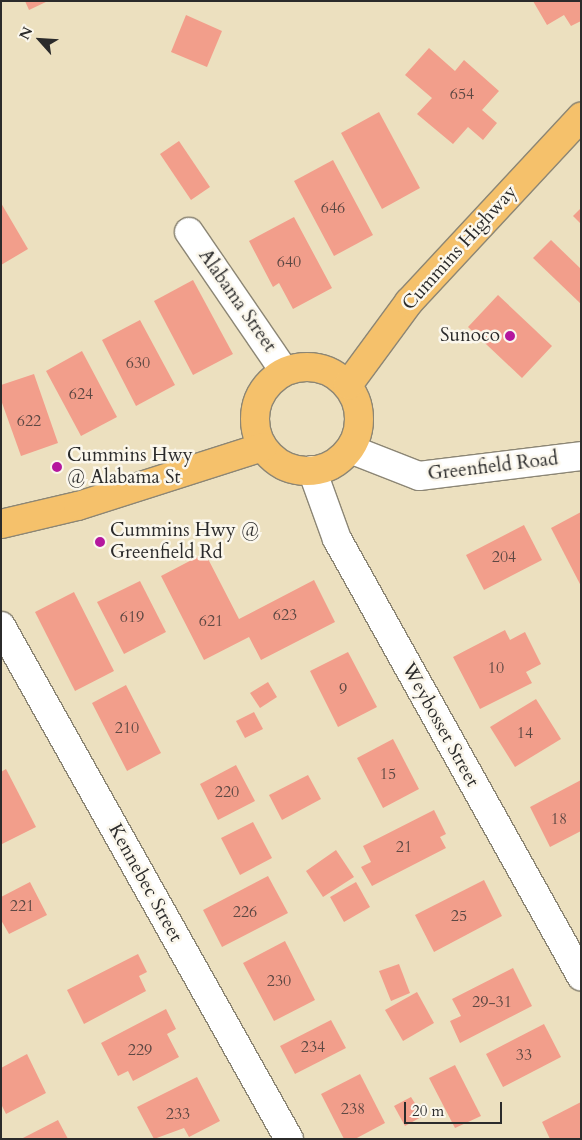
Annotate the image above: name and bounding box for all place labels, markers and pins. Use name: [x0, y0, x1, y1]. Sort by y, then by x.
place label: Sunoco: [440, 325, 500, 347]
marker: Sunoco: [504, 330, 516, 342]
place label: Cummins Hwy @ Alabama St: [67, 445, 193, 489]
marker: Cummins Hwy @ Alabama St: [51, 461, 63, 473]
place label: Cummins Hwy @ Greenfield Rd: [110, 520, 259, 564]
marker: Cummins Hwy @ Greenfield Rd: [94, 536, 106, 548]

